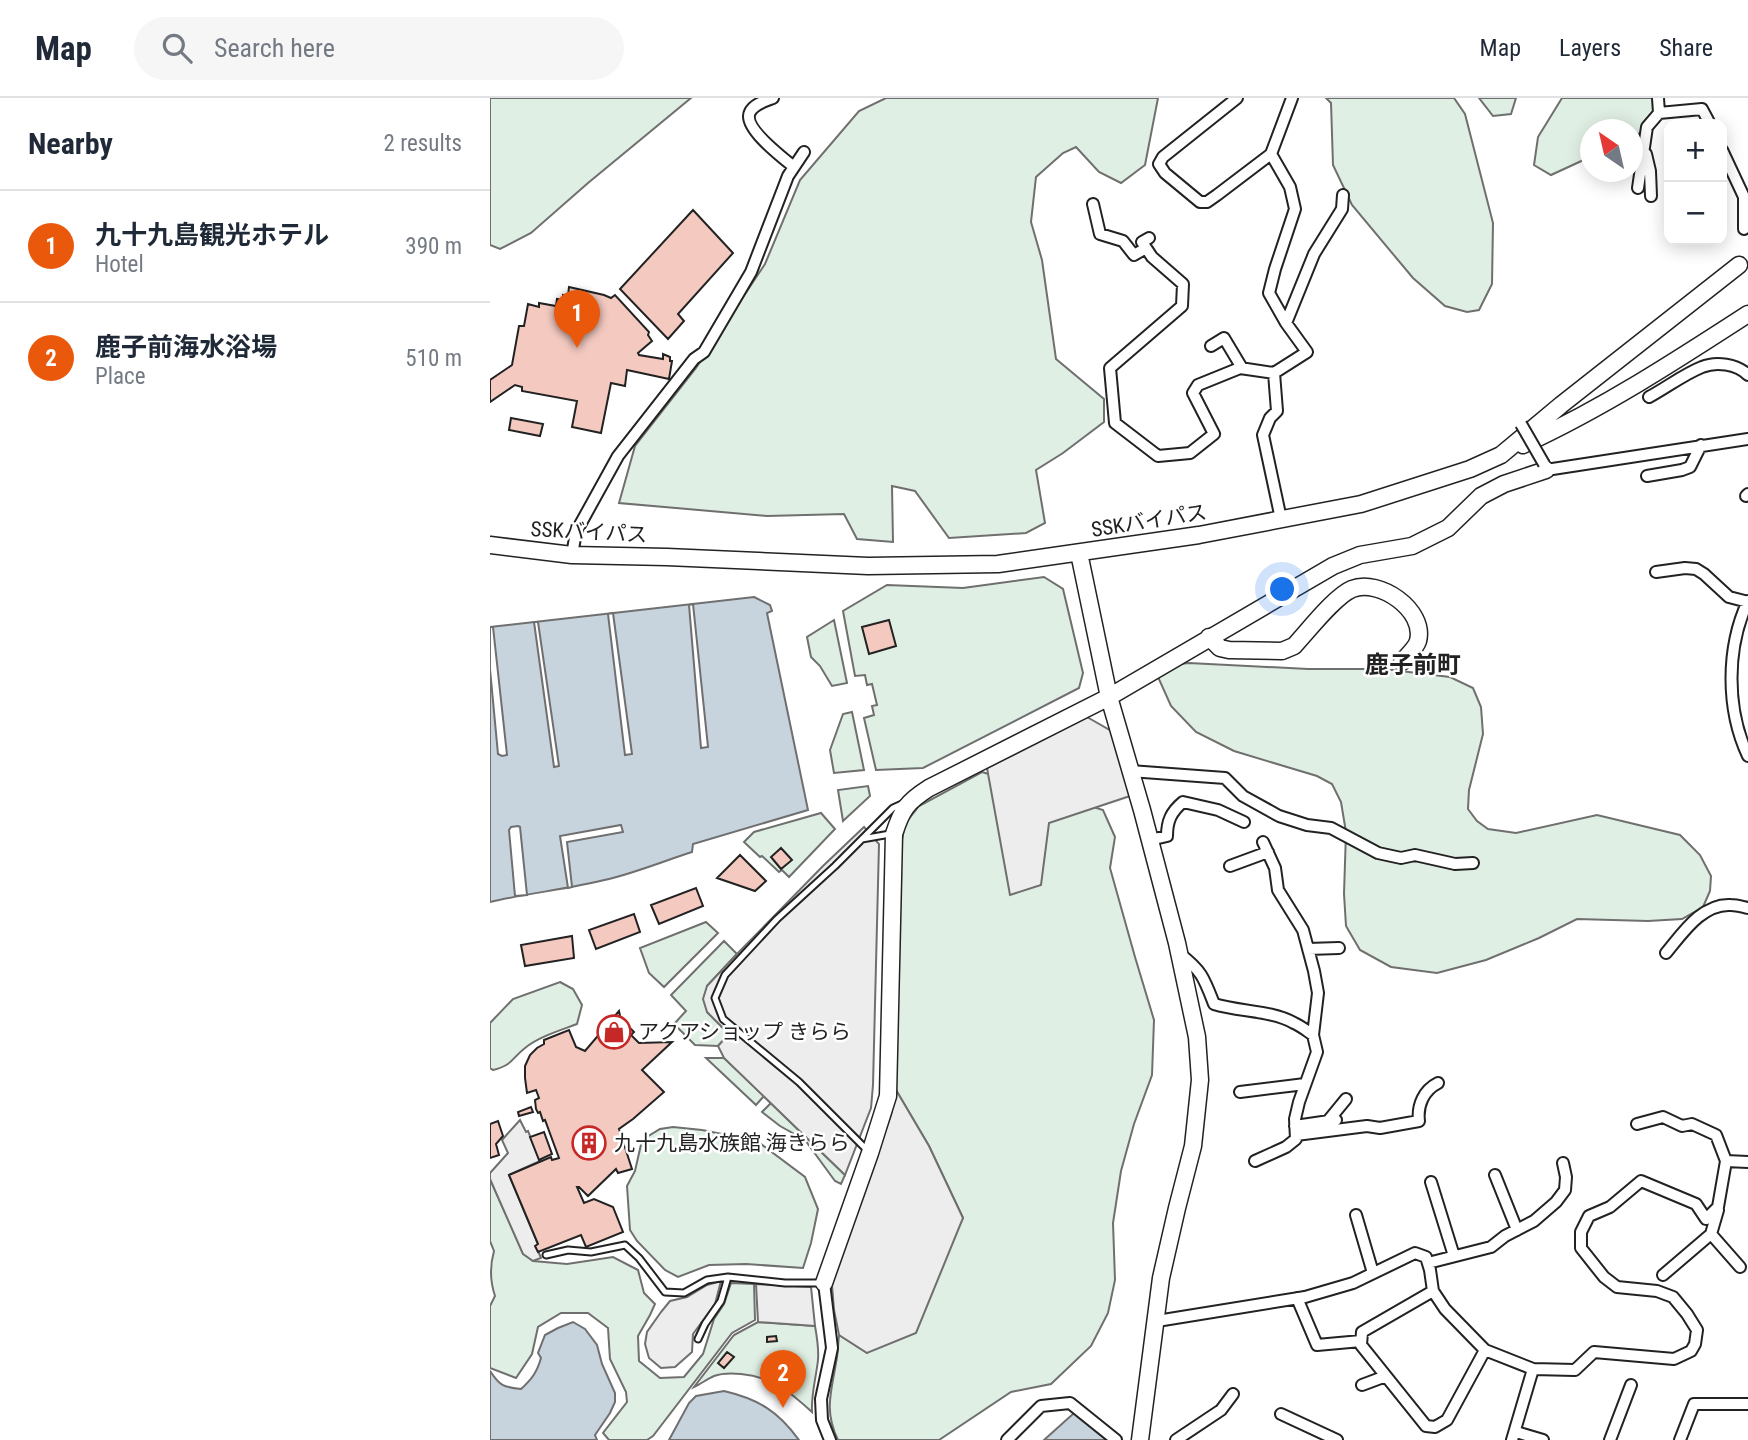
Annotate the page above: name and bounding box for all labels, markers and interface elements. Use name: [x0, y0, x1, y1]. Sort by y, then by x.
search box: [134, 17, 624, 80]
text: Map: [35, 29, 92, 68]
icon: search: [158, 29, 196, 67]
text: Search here: [214, 33, 335, 63]
text: Map: [1480, 34, 1521, 62]
text: Layers: [1559, 34, 1621, 62]
text: Share: [1659, 34, 1713, 62]
north arrow: [1580, 119, 1643, 182]
map controls: [1664, 119, 1727, 245]
button: +: [1664, 119, 1727, 182]
text: Nearby: [28, 126, 113, 161]
text: 2 results: [384, 130, 462, 157]
button: −: [1664, 182, 1727, 245]
text: 九十九島観光ホテル: [95, 220, 329, 250]
text: 1: [45, 233, 57, 260]
text: 390 m: [405, 233, 462, 260]
text: Hotel: [95, 251, 144, 278]
pin: 1: [554, 290, 600, 348]
text: 鹿子前海水浴場: [95, 332, 277, 362]
text: 2: [45, 345, 57, 372]
text: 510 m: [405, 345, 462, 372]
text: Place: [95, 363, 145, 390]
street label: SSKバイパス: [1089, 500, 1209, 542]
street label: SSKバイパス: [530, 517, 648, 547]
your location: [1265, 572, 1299, 606]
district label: 鹿子前町: [1365, 651, 1461, 679]
shop icon: アクアショップ きらら: [595, 1013, 633, 1051]
place label: アクアショップ きらら: [638, 1020, 851, 1044]
building icon: 九十九島水族館 海きらら: [570, 1124, 608, 1162]
place label: 九十九島水族館 海きらら: [614, 1131, 850, 1155]
pin: 2: [760, 1350, 806, 1408]

